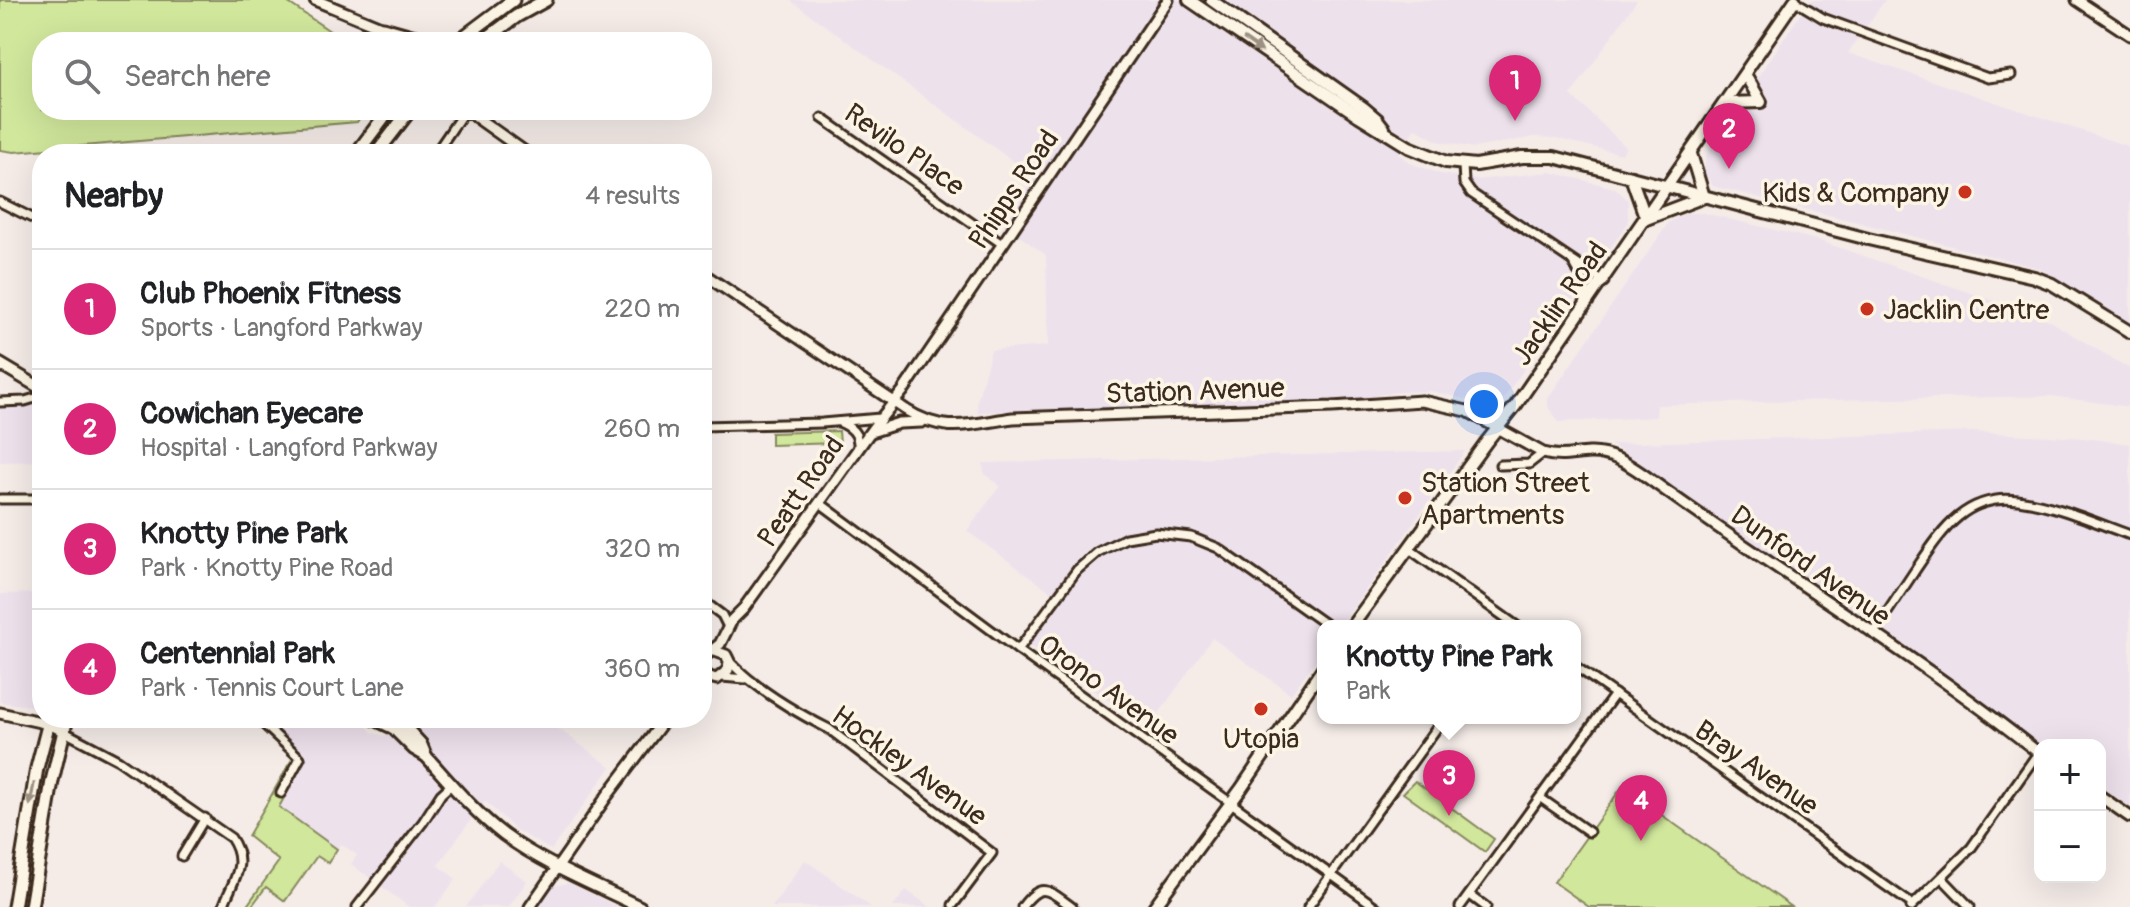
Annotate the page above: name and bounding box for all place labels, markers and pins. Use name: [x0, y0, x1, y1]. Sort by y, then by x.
pin: 1: [1489, 55, 1541, 121]
pin: 2: [1703, 103, 1755, 169]
place label: Kids & Company: [1762, 176, 1949, 211]
marker: Kids & Company: [1956, 183, 1974, 201]
place label: Jacklin Centre: [1883, 293, 2049, 328]
marker: Jacklin Centre: [1858, 300, 1876, 318]
place label: Station Street Apartments: [1421, 466, 1590, 533]
marker: Station Street Apartments: [1396, 489, 1414, 507]
marker: Utopia: [1252, 700, 1270, 718]
place label: Utopia: [1223, 722, 1299, 757]
pin: 3: [1423, 750, 1475, 816]
pin: 4: [1615, 775, 1667, 841]

